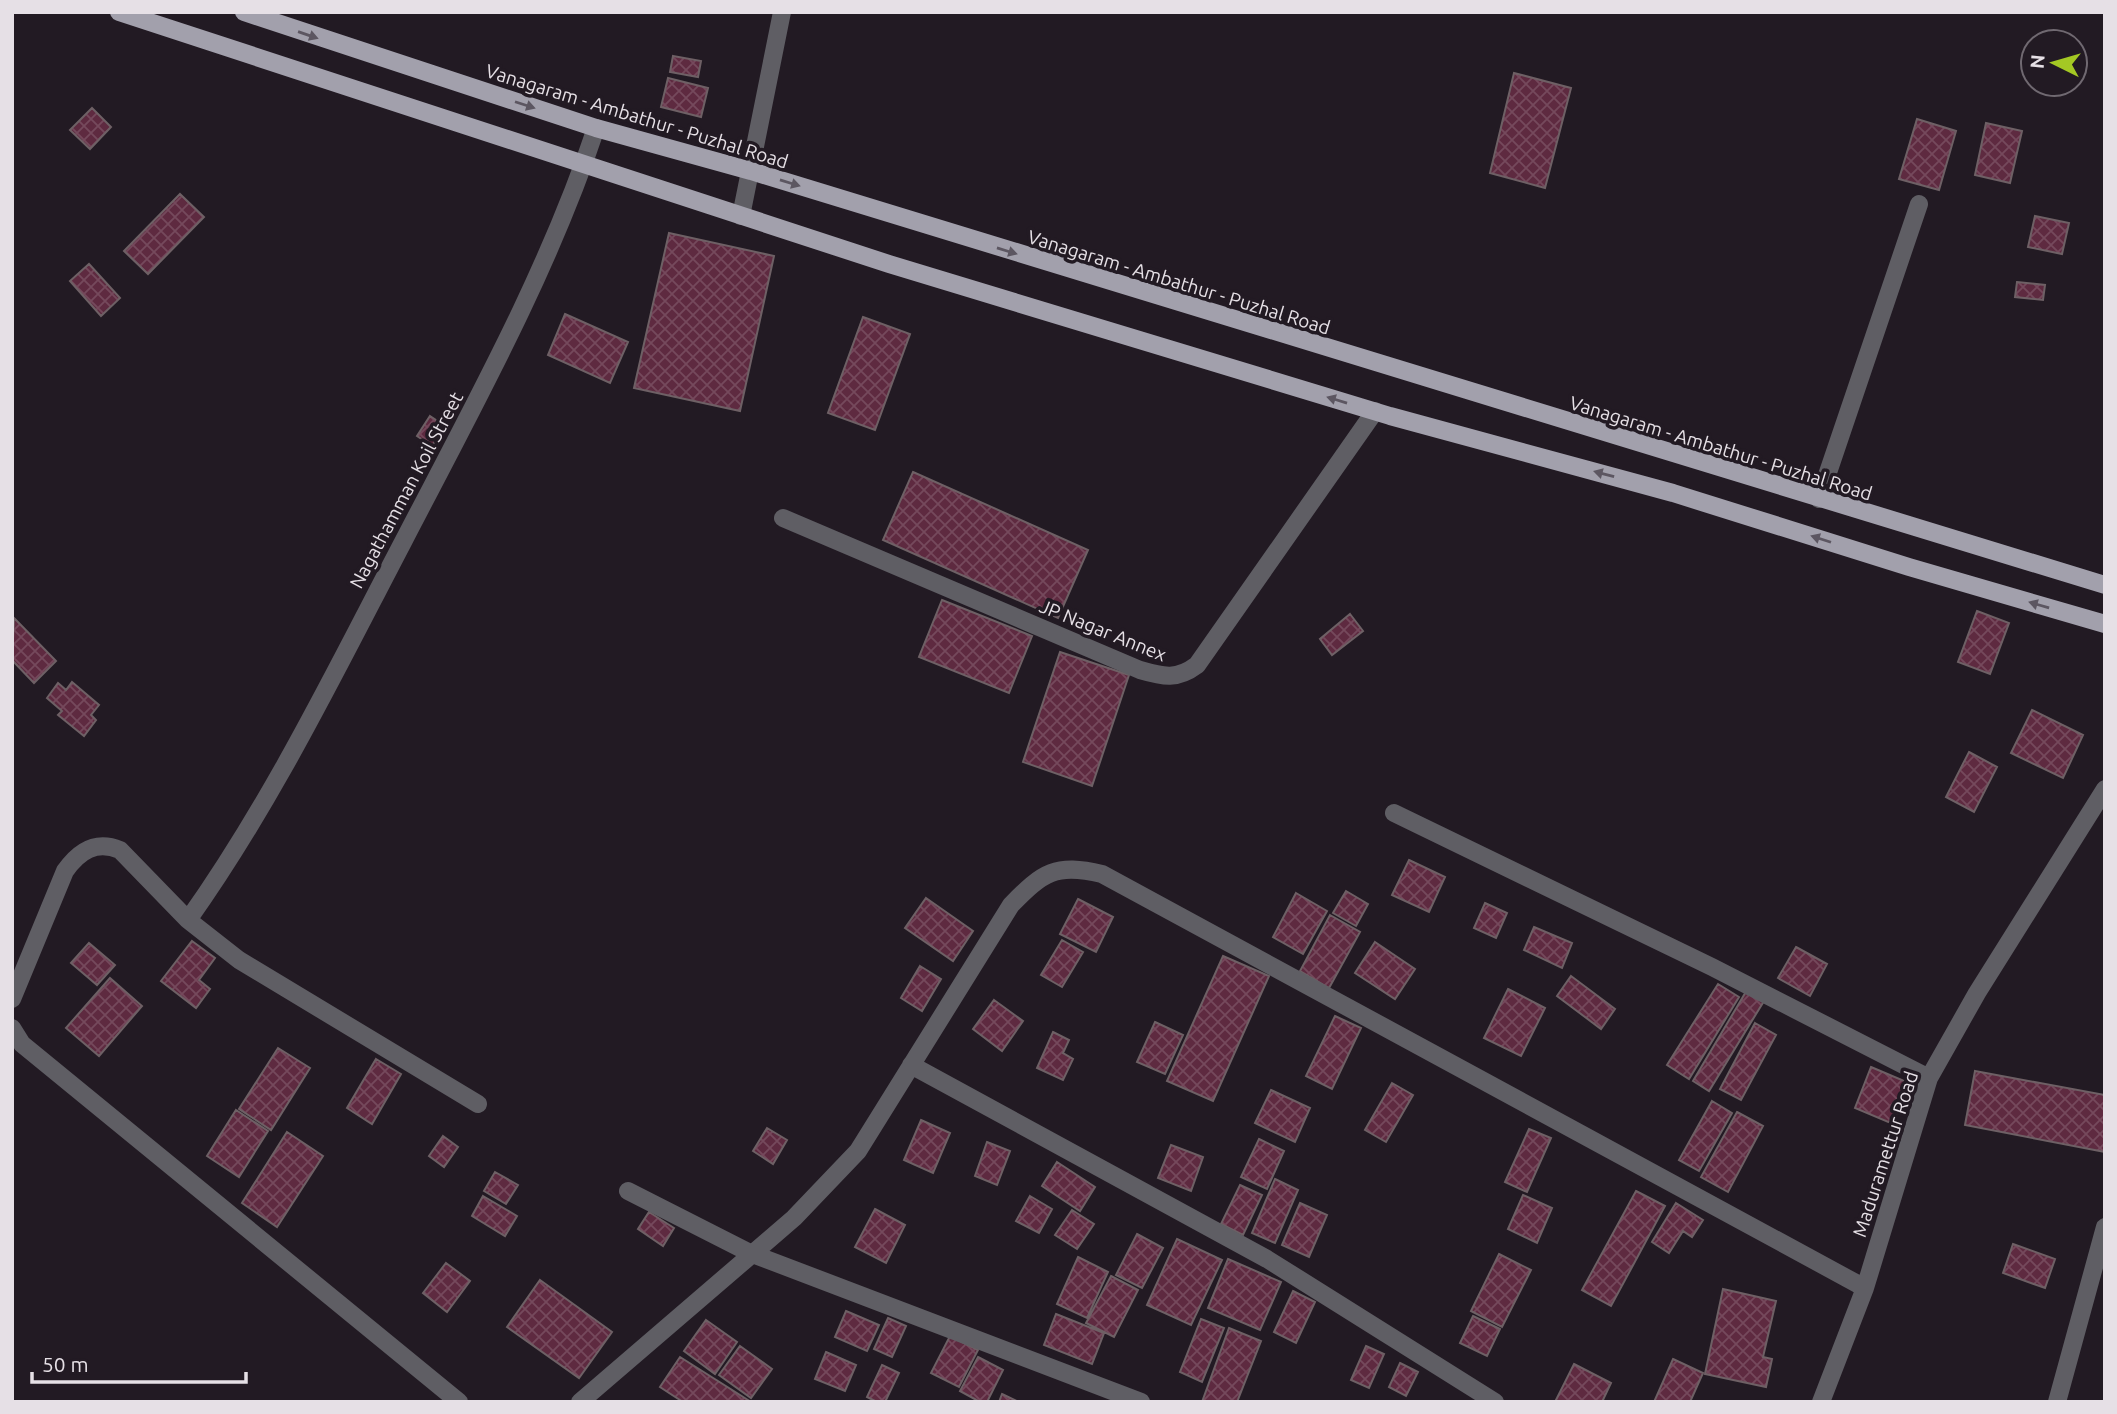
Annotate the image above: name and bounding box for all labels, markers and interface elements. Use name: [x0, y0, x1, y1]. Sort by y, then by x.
north arrow: [2019, 28, 2089, 98]
one-way arrow: [298, 30, 319, 41]
text: N: [2025, 53, 2049, 70]
street label: Vanagaram - Ambathur - Puzhal Road: [483, 59, 791, 173]
one-way arrow: [514, 100, 535, 111]
one-way arrow: [779, 179, 800, 189]
street label: Vanagaram - Ambathur - Puzhal Road: [1025, 225, 1333, 339]
one-way arrow: [997, 246, 1018, 256]
street label: Nagathamman Koil Street: [345, 388, 467, 592]
street label: Vanagaram - Ambathur - Puzhal Road: [1567, 391, 1875, 505]
one-way arrow: [1327, 394, 1348, 404]
one-way arrow: [1592, 468, 1614, 479]
one-way arrow: [1811, 534, 1832, 544]
street label: JP Nagar Annex: [1036, 595, 1170, 666]
one-way arrow: [2028, 599, 2050, 610]
street label: Maduramettur Road: [1848, 1068, 1922, 1240]
scale bar: [32, 1340, 245, 1384]
text: 50 m: [42, 1352, 89, 1376]

